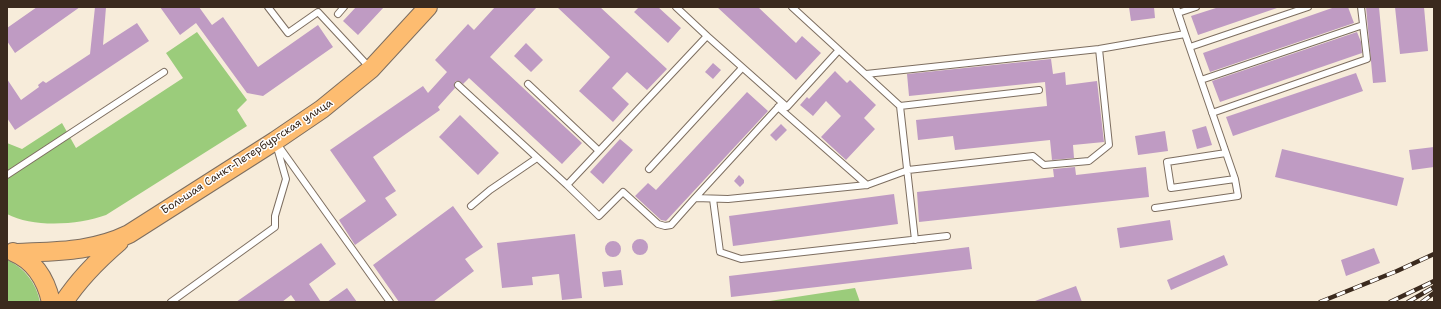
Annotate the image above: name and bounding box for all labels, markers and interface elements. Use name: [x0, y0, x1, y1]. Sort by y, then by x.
street label: Большая Санкт-Петербургская улица: [159, 97, 335, 217]

